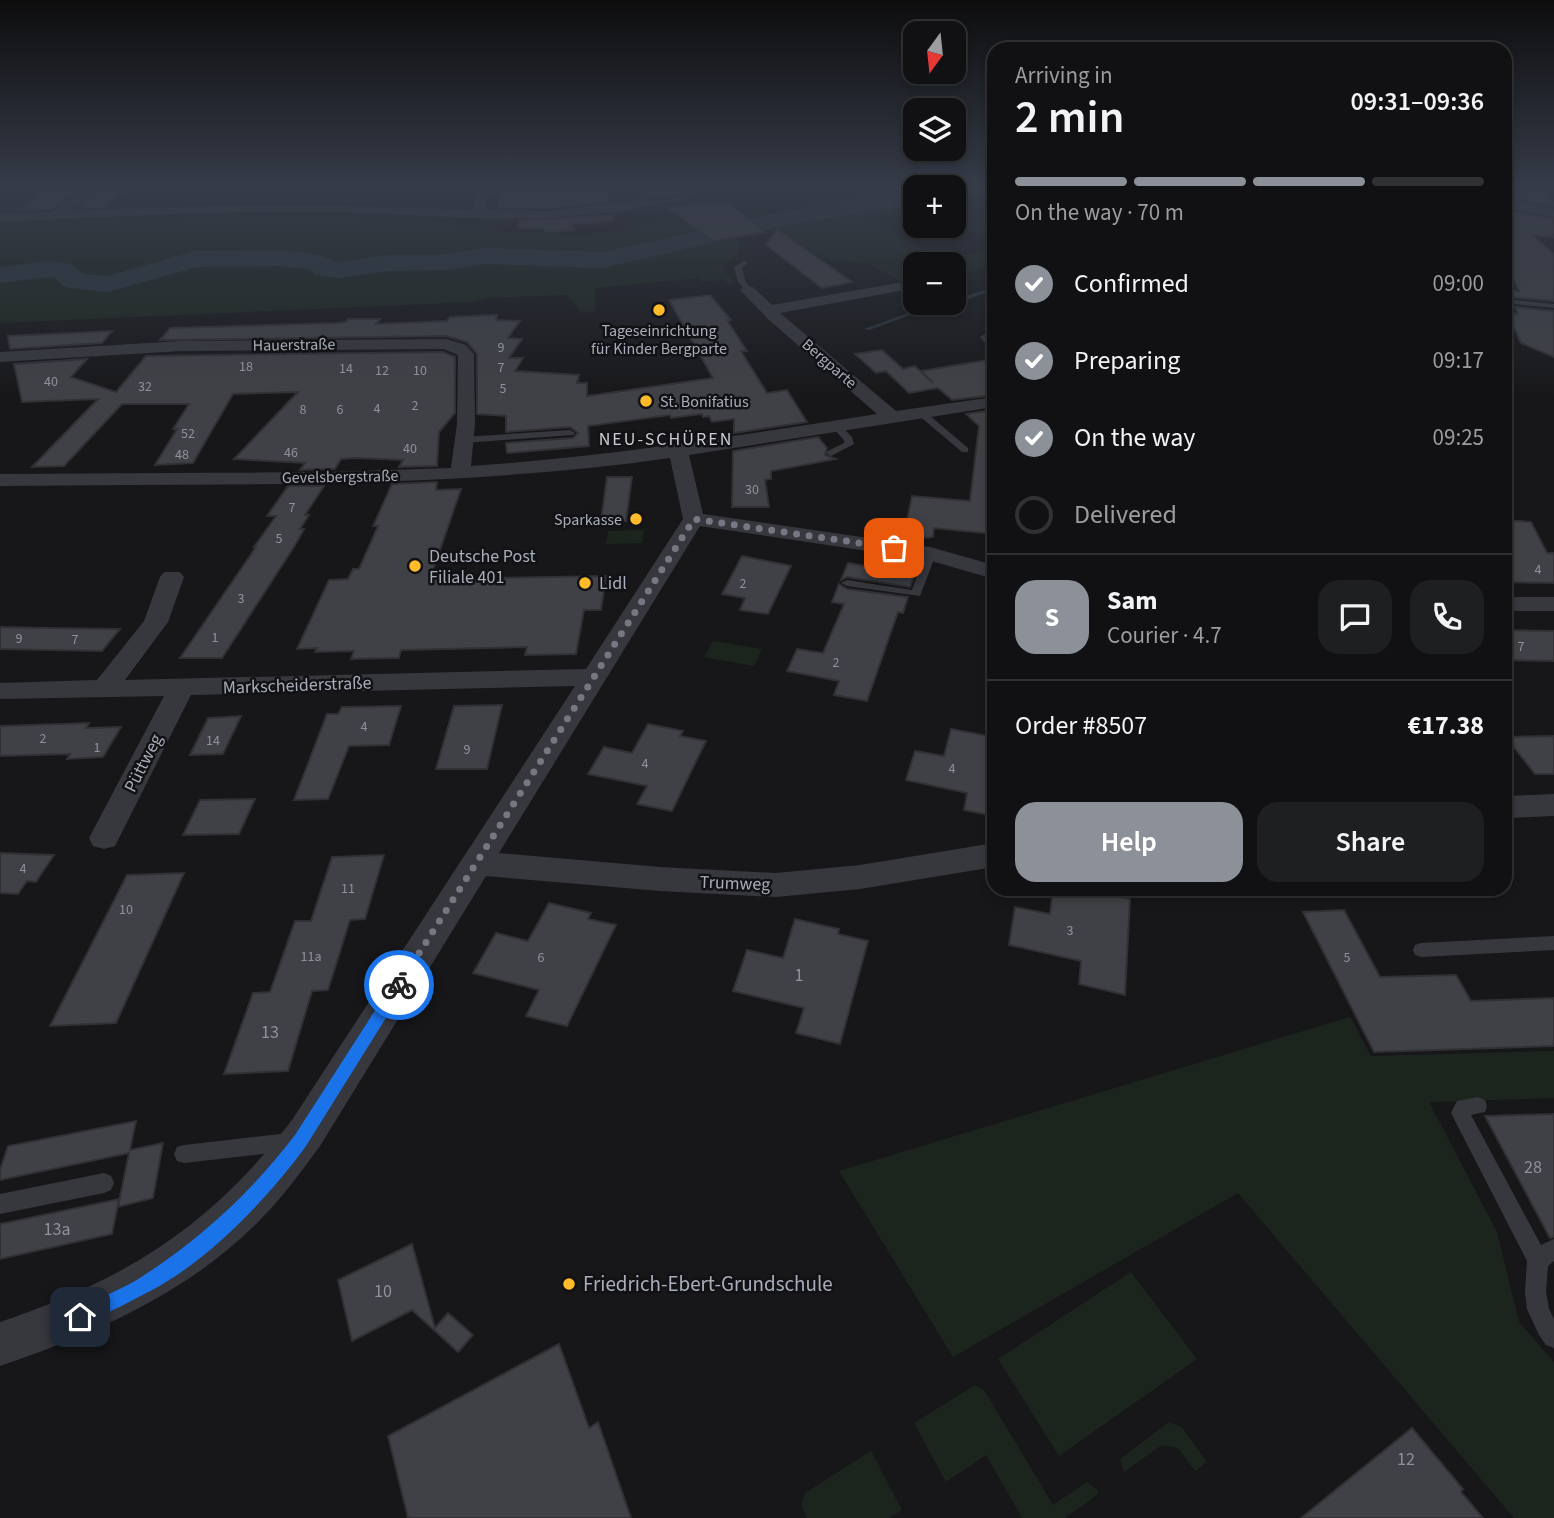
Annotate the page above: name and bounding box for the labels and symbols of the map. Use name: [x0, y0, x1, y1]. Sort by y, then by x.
north arrow: [903, 21, 966, 84]
marker: Tageseinrichtung für Kinder Bergparte: [651, 302, 667, 318]
place label: Tageseinrichtung für Kinder Bergparte: [591, 320, 727, 360]
street label: Hauerstraße: [252, 333, 336, 357]
street label: Bergparte: [797, 334, 862, 394]
house number: 9: [498, 338, 505, 358]
house number: 18: [239, 357, 253, 377]
house number: 7: [498, 358, 505, 378]
house number: 14: [339, 359, 353, 379]
house number: 12: [375, 361, 389, 381]
house number: 10: [413, 361, 427, 381]
house number: 40: [44, 372, 58, 392]
house number: 32: [138, 377, 152, 397]
house number: 5: [500, 379, 507, 399]
place label: St. Bonifatius: [660, 391, 749, 413]
marker: St. Bonifatius: [638, 393, 654, 409]
house number: 2: [412, 396, 419, 416]
house number: 4: [374, 399, 381, 419]
house number: 8: [300, 400, 307, 420]
house number: 6: [337, 400, 344, 420]
house number: 52: [181, 424, 195, 444]
district label: NEU-SCHÜREN: [599, 427, 733, 452]
house number: 40: [403, 439, 417, 459]
house number: 46: [284, 443, 298, 463]
house number: 48: [175, 445, 189, 465]
street label: Gevelsbergstraße: [282, 465, 398, 489]
house number: 30: [745, 480, 759, 500]
house number: 7: [289, 498, 296, 518]
place label: Sparkasse: [554, 509, 622, 531]
marker: Sparkasse: [628, 511, 644, 527]
pin: [864, 518, 924, 578]
house number: 5: [276, 529, 283, 549]
place label: Deutsche Post Filiale 401: [429, 544, 536, 590]
marker: Deutsche Post Filiale 401: [407, 558, 423, 574]
house number: 4: [1535, 560, 1542, 580]
place label: Lidl: [599, 571, 627, 596]
house number: 2: [740, 574, 747, 594]
marker: Lidl: [577, 575, 593, 591]
house number: 3: [238, 589, 245, 609]
house number: 1: [212, 628, 219, 648]
house number: 9: [16, 629, 23, 649]
house number: 7: [72, 630, 79, 650]
house number: 7: [1518, 637, 1525, 657]
house number: 2: [833, 653, 840, 673]
street label: Markscheiderstraße: [222, 670, 372, 701]
house number: 4: [361, 717, 368, 737]
house number: 2: [40, 729, 47, 749]
street label: Püttweg: [118, 730, 169, 797]
house number: 14: [206, 731, 220, 751]
house number: 1: [94, 738, 101, 758]
house number: 9: [464, 740, 471, 760]
house number: 4: [642, 754, 649, 774]
house number: 4: [949, 759, 956, 779]
house number: 4: [20, 859, 27, 879]
street label: Trumweg: [699, 870, 771, 897]
house number: 11: [341, 879, 355, 899]
house number: 10: [119, 900, 133, 920]
house number: 3: [1067, 921, 1074, 941]
house number: 11a: [301, 947, 321, 967]
house number: 6: [538, 948, 545, 968]
house number: 5: [1344, 948, 1351, 968]
courier: [364, 950, 434, 1020]
house number: 1: [795, 963, 803, 988]
house number: 13: [261, 1020, 279, 1045]
house number: 28: [1524, 1155, 1542, 1180]
house number: 13a: [44, 1217, 70, 1242]
place label: Friedrich-Ebert-Grundschule: [583, 1269, 833, 1299]
marker: Friedrich-Ebert-Grundschule: [561, 1276, 577, 1292]
house number: 10: [374, 1279, 392, 1304]
pin: [50, 1287, 110, 1347]
house number: 12: [1397, 1447, 1415, 1472]

